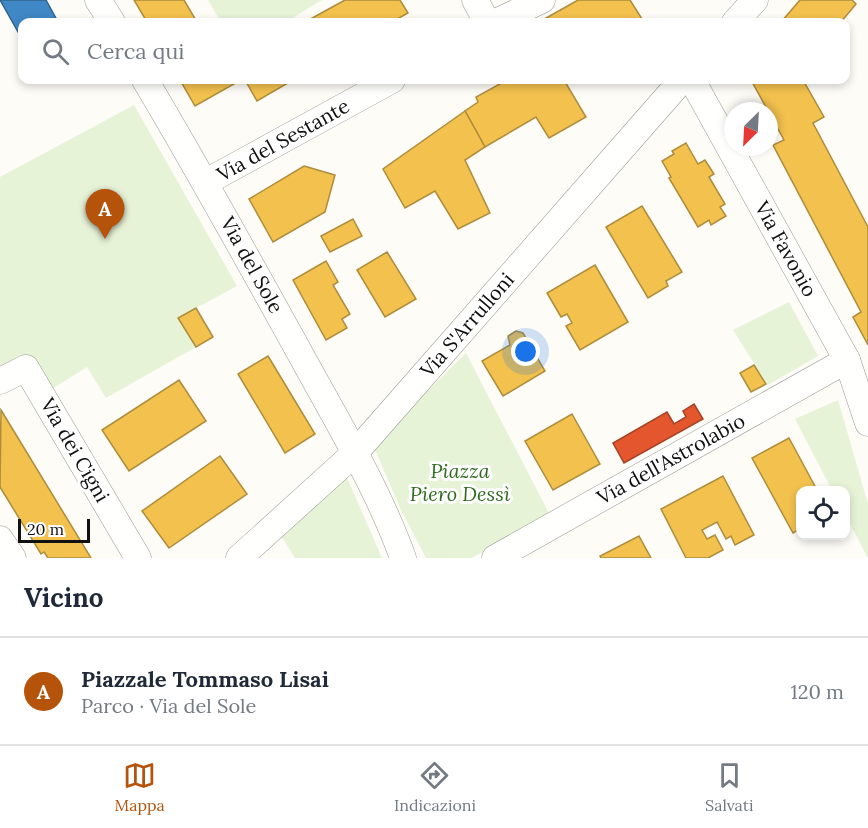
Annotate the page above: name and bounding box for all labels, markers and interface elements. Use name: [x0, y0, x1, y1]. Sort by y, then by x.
search box: [18, 18, 850, 84]
icon: search: [39, 35, 72, 68]
text: Cerca qui: [87, 37, 184, 65]
street label: Via del Sestante: [211, 93, 353, 187]
north arrow: [724, 102, 778, 156]
pin: A: [86, 190, 124, 239]
street label: Via Favonio: [749, 196, 823, 301]
street label: Via del Sole: [215, 211, 289, 318]
street label: Via S'Arrulloni: [414, 267, 519, 383]
your location: [511, 337, 540, 366]
street label: Via dei Cigni: [35, 392, 115, 506]
street label: Via dell'Astrolabio: [592, 408, 749, 510]
park label: Piazza Piero Dessì: [410, 458, 511, 506]
map controls: [796, 486, 850, 540]
button: locate: [796, 486, 850, 540]
scale bar: [18, 516, 90, 544]
text: 20 m: [27, 519, 64, 539]
text: Vicino: [24, 581, 104, 614]
text: Piazzale Tommaso Lisai: [81, 665, 329, 693]
text: A: [37, 679, 50, 704]
text: 120 m: [790, 679, 844, 704]
text: Parco · Via del Sole: [81, 693, 256, 718]
tab: Mappa: [115, 759, 165, 815]
tab: Indicazioni: [394, 759, 476, 815]
tab: Salvati: [705, 759, 753, 815]

